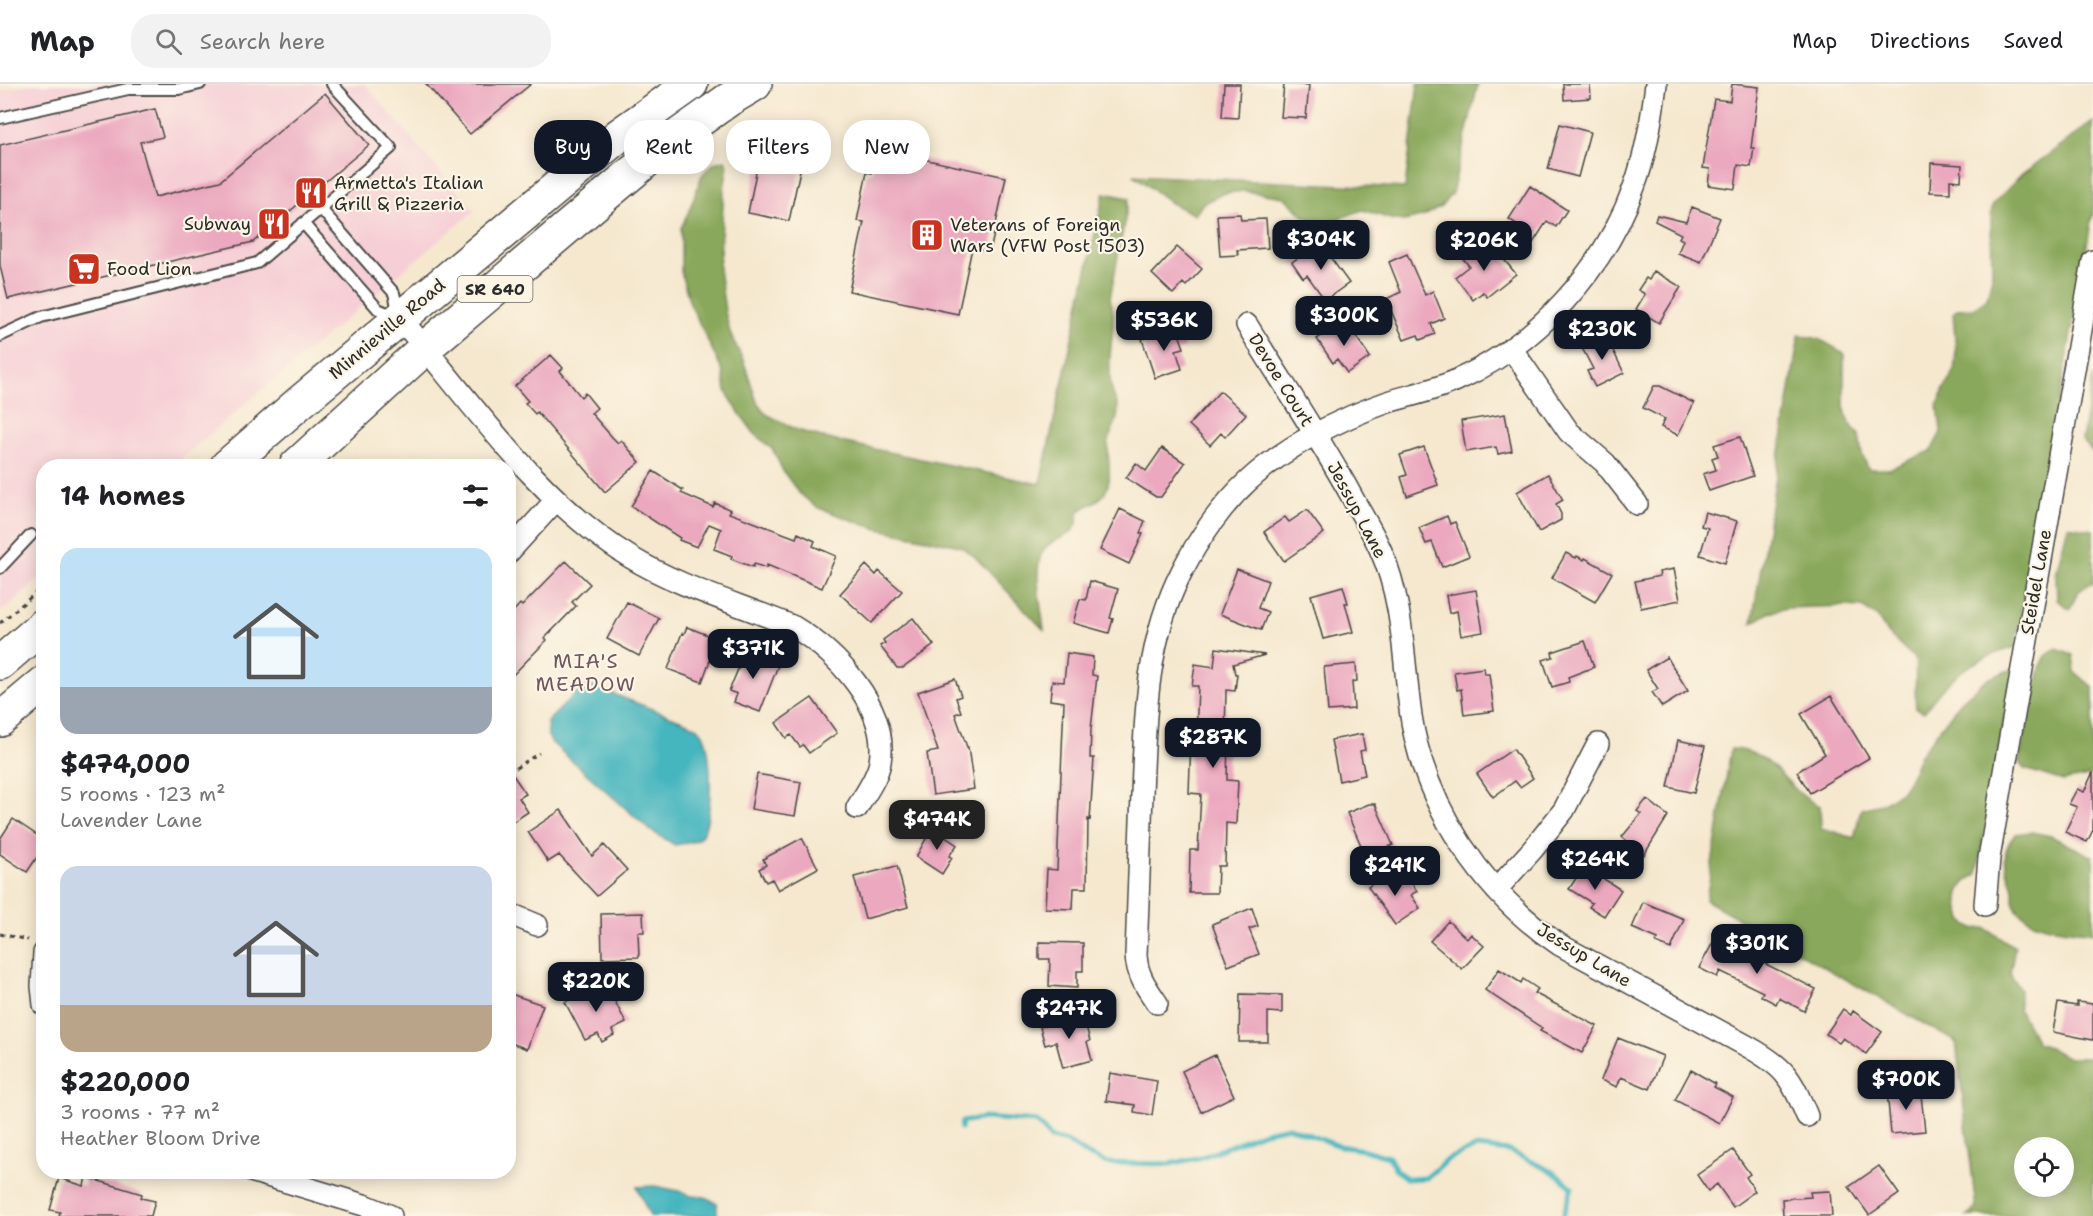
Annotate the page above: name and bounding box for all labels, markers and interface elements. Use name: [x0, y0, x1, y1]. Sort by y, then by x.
search box: [131, 14, 551, 68]
text: Map: [30, 22, 95, 60]
icon: search: [152, 25, 185, 58]
text: Search here: [200, 27, 325, 56]
text: Map: [1792, 27, 1837, 55]
text: Directions: [1870, 27, 1970, 55]
text: Saved: [2003, 27, 2063, 55]
chip: Buy: [534, 120, 612, 174]
chip: Rent: [624, 120, 714, 174]
chip: Filters: [726, 120, 831, 174]
chip: New: [843, 120, 930, 174]
place label: Armetta's Italian Grill & Pizzeria: [334, 171, 484, 216]
restaurant icon: Armetta's Italian Grill & Pizzeria: [293, 175, 329, 211]
restaurant icon: Subway: [256, 206, 292, 242]
place label: Subway: [184, 212, 251, 236]
place label: Veterans of Foreign Wars (VFW Post 1503): [950, 213, 1145, 258]
building icon: Veterans of Foreign Wars (VFW Post 1503): [909, 217, 945, 253]
pin: $304K: [1279, 220, 1363, 271]
pin: $206K: [1442, 221, 1526, 272]
text: $304K: [1286, 226, 1356, 252]
text: $206K: [1450, 227, 1518, 253]
supermarket icon: Food Lion: [66, 251, 102, 287]
place label: Food Lion: [107, 257, 192, 281]
street label: Minnieville Road: [324, 273, 450, 385]
road number: SR 640: [458, 276, 532, 302]
pin: $300K: [1302, 296, 1386, 347]
pin: $536K: [1122, 301, 1206, 352]
text: $300K: [1309, 302, 1379, 328]
text: $536K: [1130, 307, 1198, 333]
pin: $230K: [1560, 310, 1644, 361]
text: $230K: [1568, 316, 1636, 342]
street label: Devoe Court: [1243, 329, 1319, 431]
street label: Jessup Lane: [1321, 457, 1393, 563]
text: 14 homes: [60, 478, 186, 513]
icon: filters: [459, 479, 492, 512]
street label: Steidel Lane: [2015, 527, 2057, 637]
icon: home: [222, 587, 330, 695]
pin: $371K: [711, 629, 795, 680]
text: $371K: [722, 635, 784, 661]
district label: MIA'S MEADOW: [536, 648, 636, 697]
pin: $287K: [1171, 718, 1255, 769]
text: $287K: [1179, 724, 1247, 750]
text: $474,000: [60, 746, 191, 781]
text: 5 rooms · 123 m²: [60, 781, 226, 807]
pin: $474K: [895, 800, 979, 851]
text: $474K: [903, 806, 971, 832]
text: Lavender Lane: [60, 807, 203, 833]
pin: $264K: [1553, 840, 1637, 891]
pin: $241K: [1353, 846, 1437, 897]
text: $264K: [1561, 846, 1629, 872]
text: $241K: [1364, 852, 1426, 878]
icon: home: [222, 905, 330, 1013]
street label: Jessup Lane: [1532, 917, 1636, 993]
pin: $301K: [1715, 924, 1799, 975]
text: $301K: [1725, 930, 1789, 956]
pin: $220K: [554, 962, 638, 1013]
text: $220K: [562, 968, 630, 994]
pin: $247K: [1027, 989, 1111, 1040]
text: $247K: [1035, 995, 1103, 1021]
pin: $700K: [1864, 1060, 1948, 1111]
text: $220,000: [60, 1064, 190, 1099]
text: $700K: [1872, 1066, 1940, 1092]
text: 3 rooms · 77 m²: [60, 1099, 220, 1125]
text: Heather Bloom Drive: [60, 1125, 261, 1151]
map controls: [2014, 1137, 2074, 1197]
button: locate: [2014, 1137, 2074, 1197]

